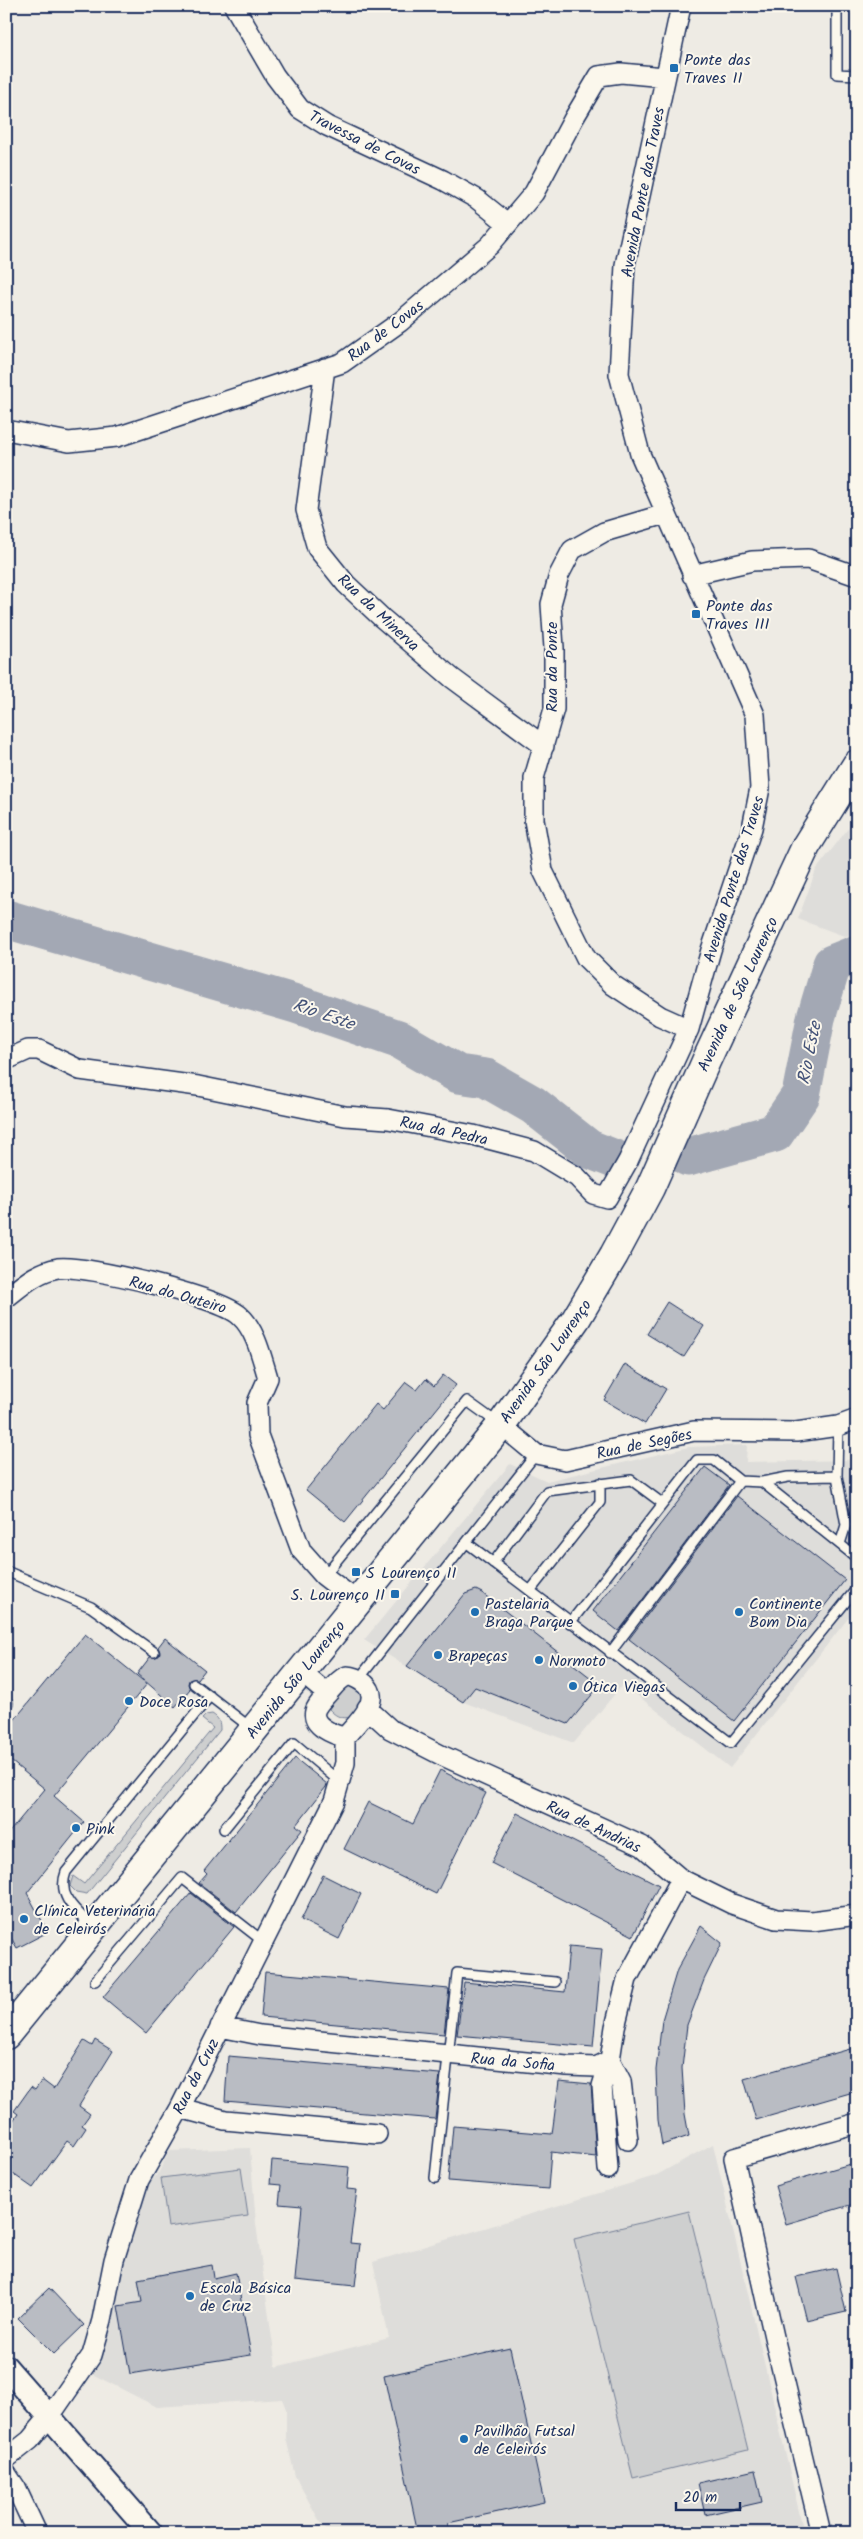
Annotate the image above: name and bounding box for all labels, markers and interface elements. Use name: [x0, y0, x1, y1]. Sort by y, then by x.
place label: Ponte das Traves II: [684, 48, 751, 91]
marker: Ponte das Traves II: [668, 62, 680, 74]
street label: Travessa de Covas: [304, 104, 425, 182]
street label: Avenida Ponte das Traves: [615, 105, 672, 280]
street label: Rua de Covas: [342, 294, 430, 368]
street label: Rua da Minerva: [331, 568, 425, 658]
place label: Ponte das Traves III: [706, 594, 773, 637]
marker: Ponte das Traves III: [690, 608, 702, 620]
street label: Rua da Ponte: [540, 622, 565, 712]
street label: Avenida Ponte das Traves: [697, 793, 772, 966]
street label: Avenida de São Lourenço: [691, 913, 785, 1076]
water label: Rio Este: [289, 991, 360, 1040]
water label: Rio Este: [790, 1018, 831, 1087]
street label: Rua da Pedra: [397, 1110, 490, 1153]
street label: Rua do Outeiro: [126, 1270, 229, 1321]
street label: Avenida São Lourenço: [494, 1295, 599, 1429]
street label: Rua de Segões: [594, 1422, 695, 1467]
place label: S Lourenço II: [366, 1561, 456, 1586]
marker: S Lourenço II: [350, 1566, 362, 1578]
place label: S. Lourenço II: [291, 1583, 385, 1608]
marker: S. Lourenço II: [389, 1588, 401, 1600]
place label: Pastelaria Braga Parque: [485, 1592, 573, 1635]
place label: Continente Bom Dia: [749, 1592, 822, 1635]
marker: Pastelaria Braga Parque: [469, 1606, 481, 1618]
marker: Continente Bom Dia: [733, 1606, 745, 1618]
street label: Avenida São Lourenço: [240, 1615, 352, 1745]
place label: Brapeças: [448, 1644, 507, 1669]
marker: Brapeças: [432, 1649, 444, 1661]
place label: Normoto: [549, 1649, 606, 1674]
marker: Normoto: [533, 1654, 545, 1666]
place label: Ótica Viegas: [583, 1675, 665, 1700]
marker: Ótica Viegas: [567, 1680, 579, 1692]
place label: Doce Rosa: [139, 1690, 208, 1715]
marker: Doce Rosa: [123, 1695, 135, 1707]
street label: Rua de Andrias: [542, 1794, 645, 1860]
place label: Pink: [86, 1817, 115, 1842]
marker: Pink: [70, 1822, 82, 1834]
place label: Clínica Veterinária de Celeirós: [34, 1899, 156, 1942]
marker: Clínica Veterinária de Celeirós: [18, 1913, 30, 1925]
street label: Rua da Cruz: [166, 2034, 226, 2119]
street label: Rua da Sofia: [470, 2046, 556, 2079]
place label: Escola Básica de Cruz: [200, 2276, 291, 2319]
marker: Escola Básica de Cruz: [184, 2290, 196, 2302]
place label: Pavilhão Futsal de Celeirós: [474, 2419, 575, 2462]
marker: Pavilhão Futsal de Celeirós: [458, 2433, 470, 2445]
scale bar: [676, 2479, 739, 2511]
text: 20 m: [683, 2486, 717, 2510]

